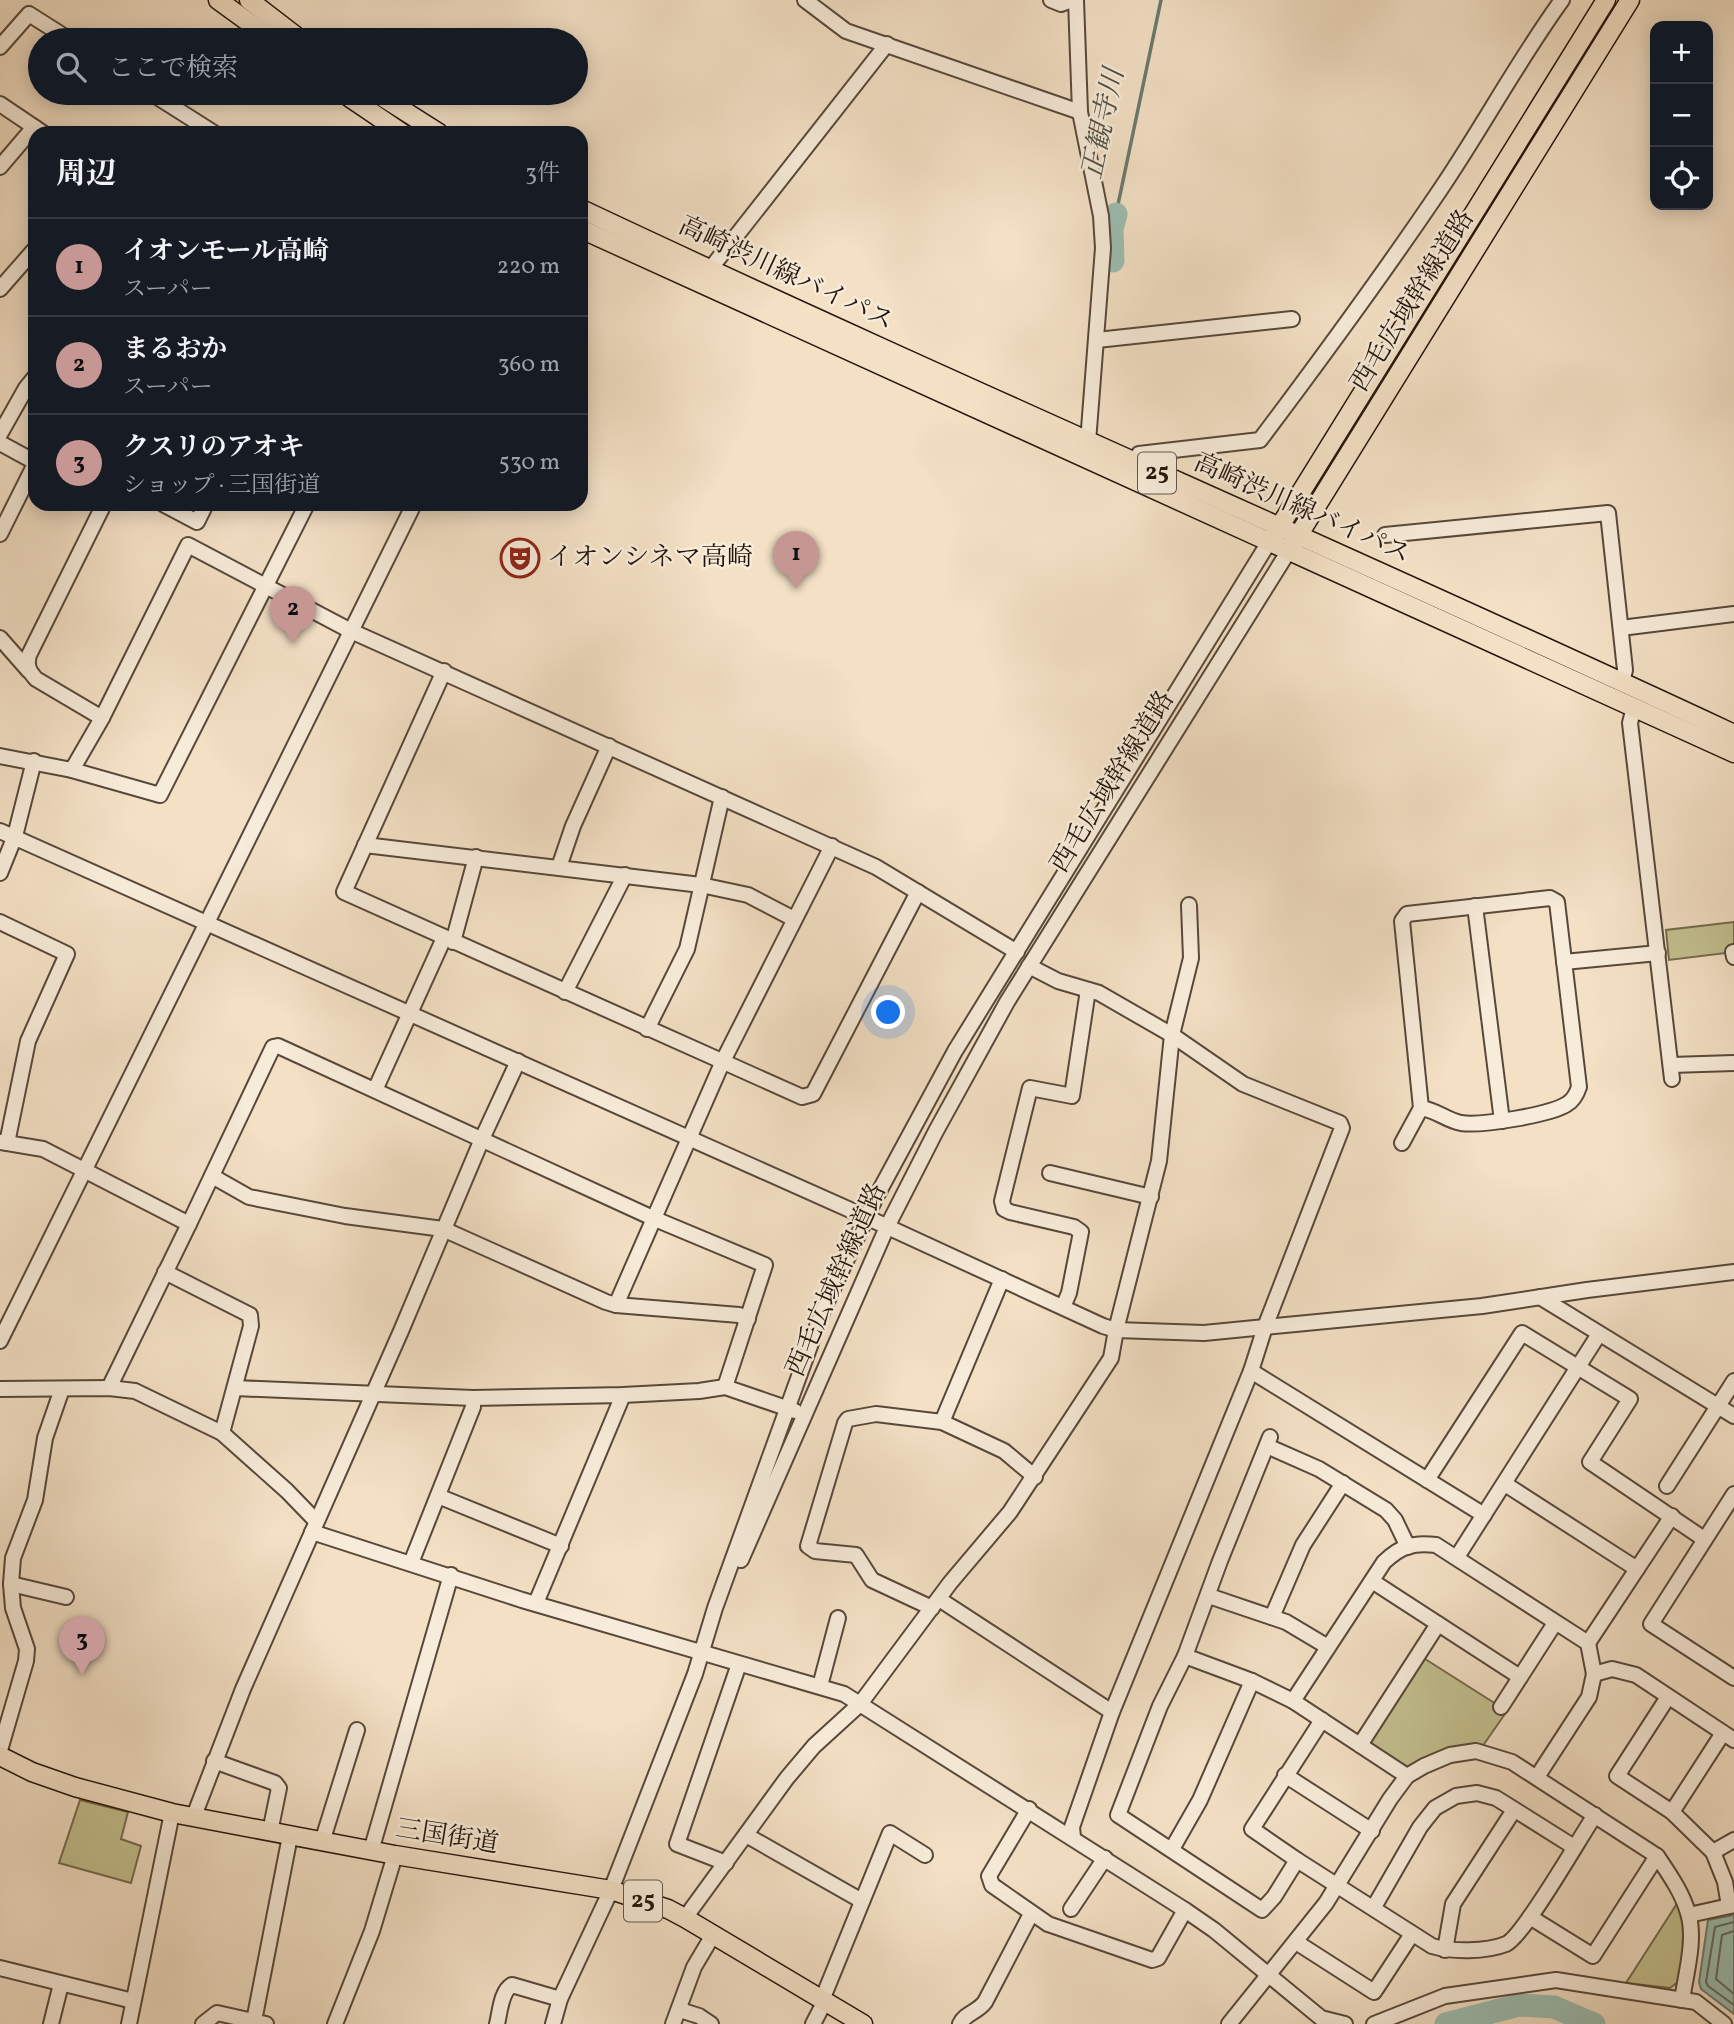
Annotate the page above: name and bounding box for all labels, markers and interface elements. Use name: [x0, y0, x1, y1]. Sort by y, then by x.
map controls: [1650, 21, 1713, 210]
button: +: [1650, 21, 1713, 84]
search box: [28, 28, 588, 105]
icon: search: [52, 48, 90, 86]
text: ここで検索: [108, 51, 238, 87]
water label: 正観寺川: [1073, 62, 1135, 183]
button: −: [1650, 84, 1713, 147]
button: locate: [1650, 147, 1713, 210]
text: 周辺: [56, 154, 116, 196]
text: 3件: [525, 158, 560, 190]
street label: 西毛広域幹線道路: [1343, 203, 1483, 399]
street label: 高崎渋川線バイパス: [673, 208, 899, 340]
text: イオンモール高崎: [123, 234, 329, 270]
text: 1: [74, 251, 84, 283]
text: 220 m: [497, 251, 560, 283]
text: スーパー: [123, 274, 213, 306]
text: まるおか: [123, 332, 227, 368]
text: 2: [73, 349, 85, 381]
text: 360 m: [498, 349, 560, 381]
text: スーパー: [123, 372, 213, 404]
text: クスリのアオキ: [123, 430, 304, 466]
street label: 高崎渋川線バイパス: [1188, 445, 1416, 573]
text: 3: [73, 447, 85, 479]
text: 530 m: [499, 447, 560, 479]
road number: 25: [1138, 452, 1176, 494]
text: ショップ · 三国街道: [123, 470, 320, 502]
pin: 1: [773, 531, 819, 589]
theatre icon: イオンシネマ高崎: [499, 537, 541, 579]
place label: イオンシネマ高崎: [547, 540, 753, 576]
pin: 2: [270, 586, 316, 644]
street label: 西毛広域幹線道路: [1043, 684, 1183, 880]
your location: [871, 995, 905, 1029]
street label: 西毛広域幹線道路: [778, 1178, 896, 1382]
pin: 3: [59, 1617, 105, 1675]
street label: 三国街道: [393, 1811, 501, 1863]
road number: 25: [624, 1880, 662, 1922]

